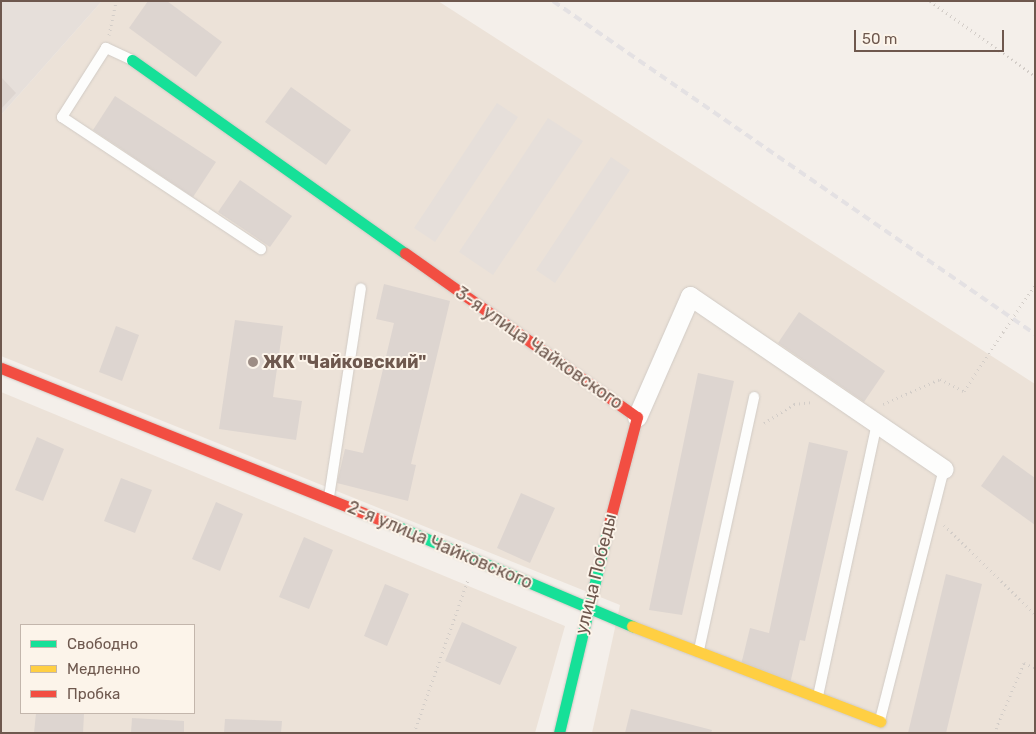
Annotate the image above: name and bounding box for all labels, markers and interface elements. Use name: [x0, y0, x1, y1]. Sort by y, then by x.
scale bar: [856, 20, 1006, 52]
text: 50 m: [862, 30, 897, 48]
street label: 3-я улица Чайковского: [451, 282, 627, 414]
place label: ЖК "Чайковский": [263, 351, 427, 373]
marker: ЖК "Чайковский": [247, 356, 259, 368]
street label: 2-я улица Чайковского: [344, 496, 536, 594]
street label: улица Победы: [571, 511, 621, 637]
legend: [20, 624, 195, 714]
text: Свободно: [67, 635, 138, 653]
text: Медленно: [67, 660, 140, 678]
text: Пробка: [67, 685, 120, 703]

